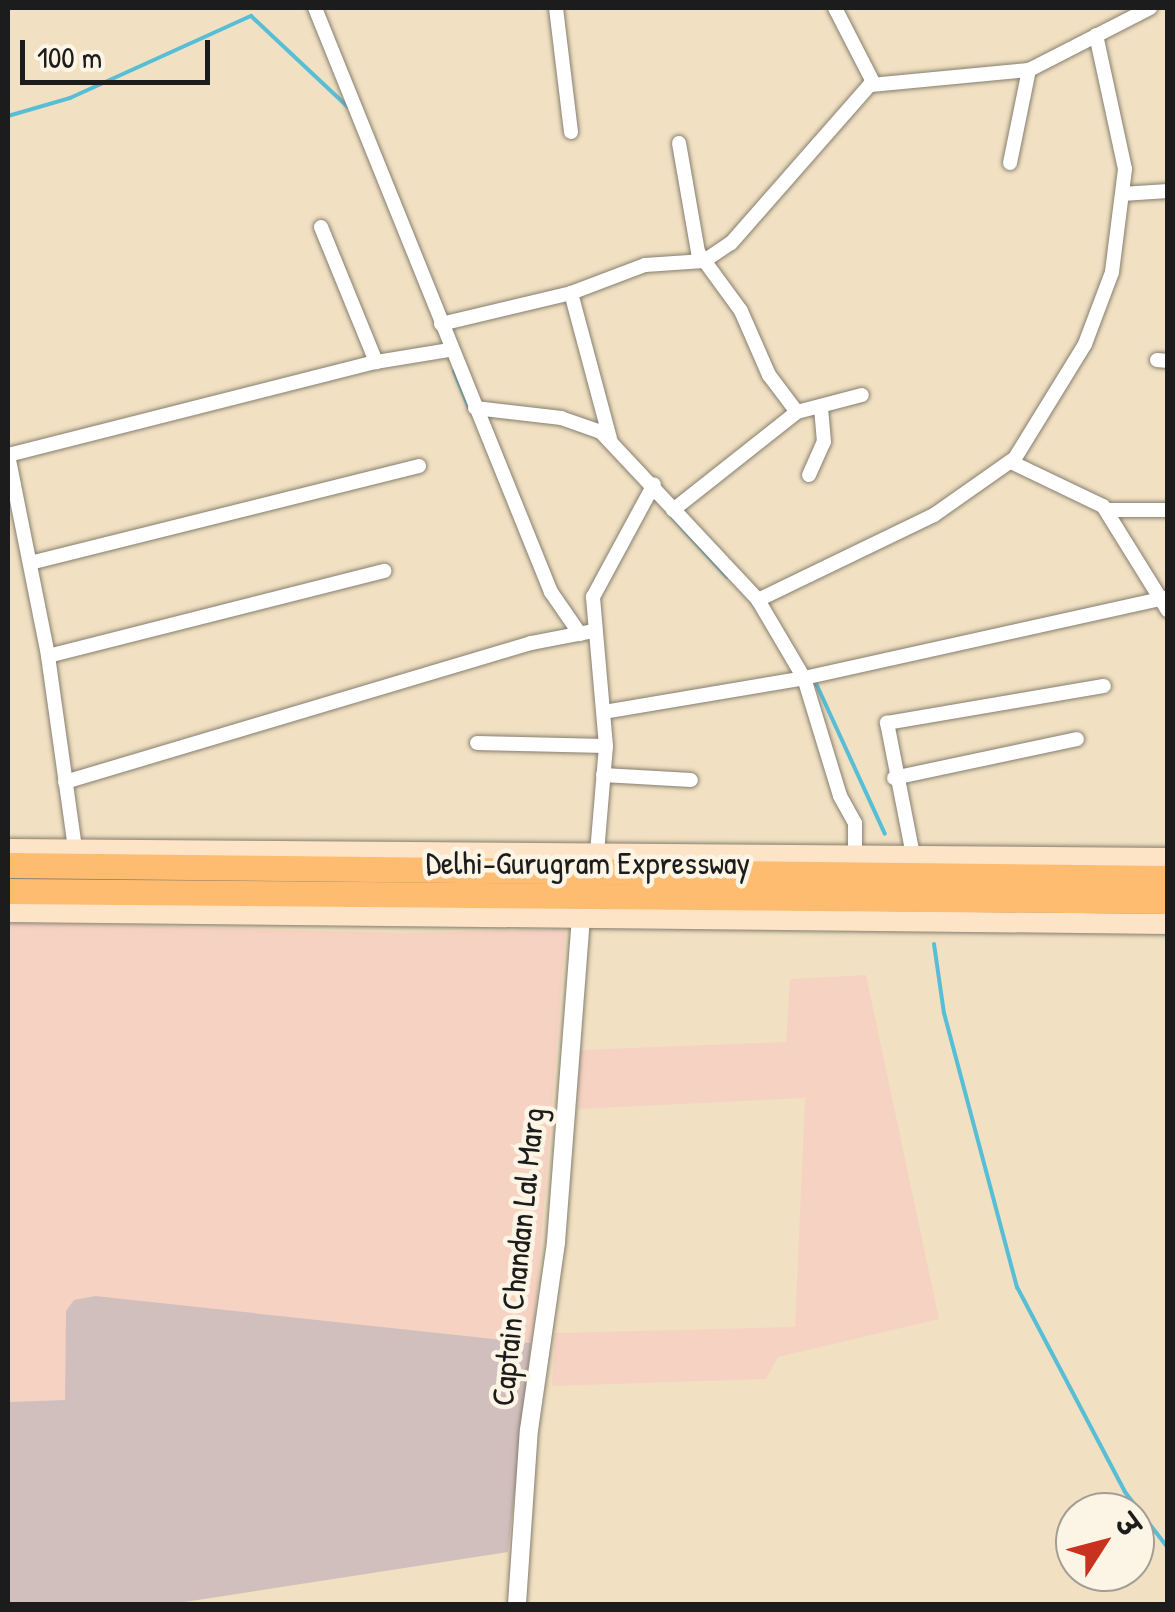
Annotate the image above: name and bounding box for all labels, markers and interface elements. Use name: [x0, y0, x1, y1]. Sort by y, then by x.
scale bar: [25, 20, 215, 82]
text: 100 m: [37, 37, 102, 77]
street label: Delhi-Gurugram Expressway: [426, 844, 750, 882]
street label: Captain Chandan Lal Marg: [483, 1106, 553, 1408]
north arrow: [1055, 1492, 1155, 1592]
text: उ: [1107, 1507, 1149, 1544]

